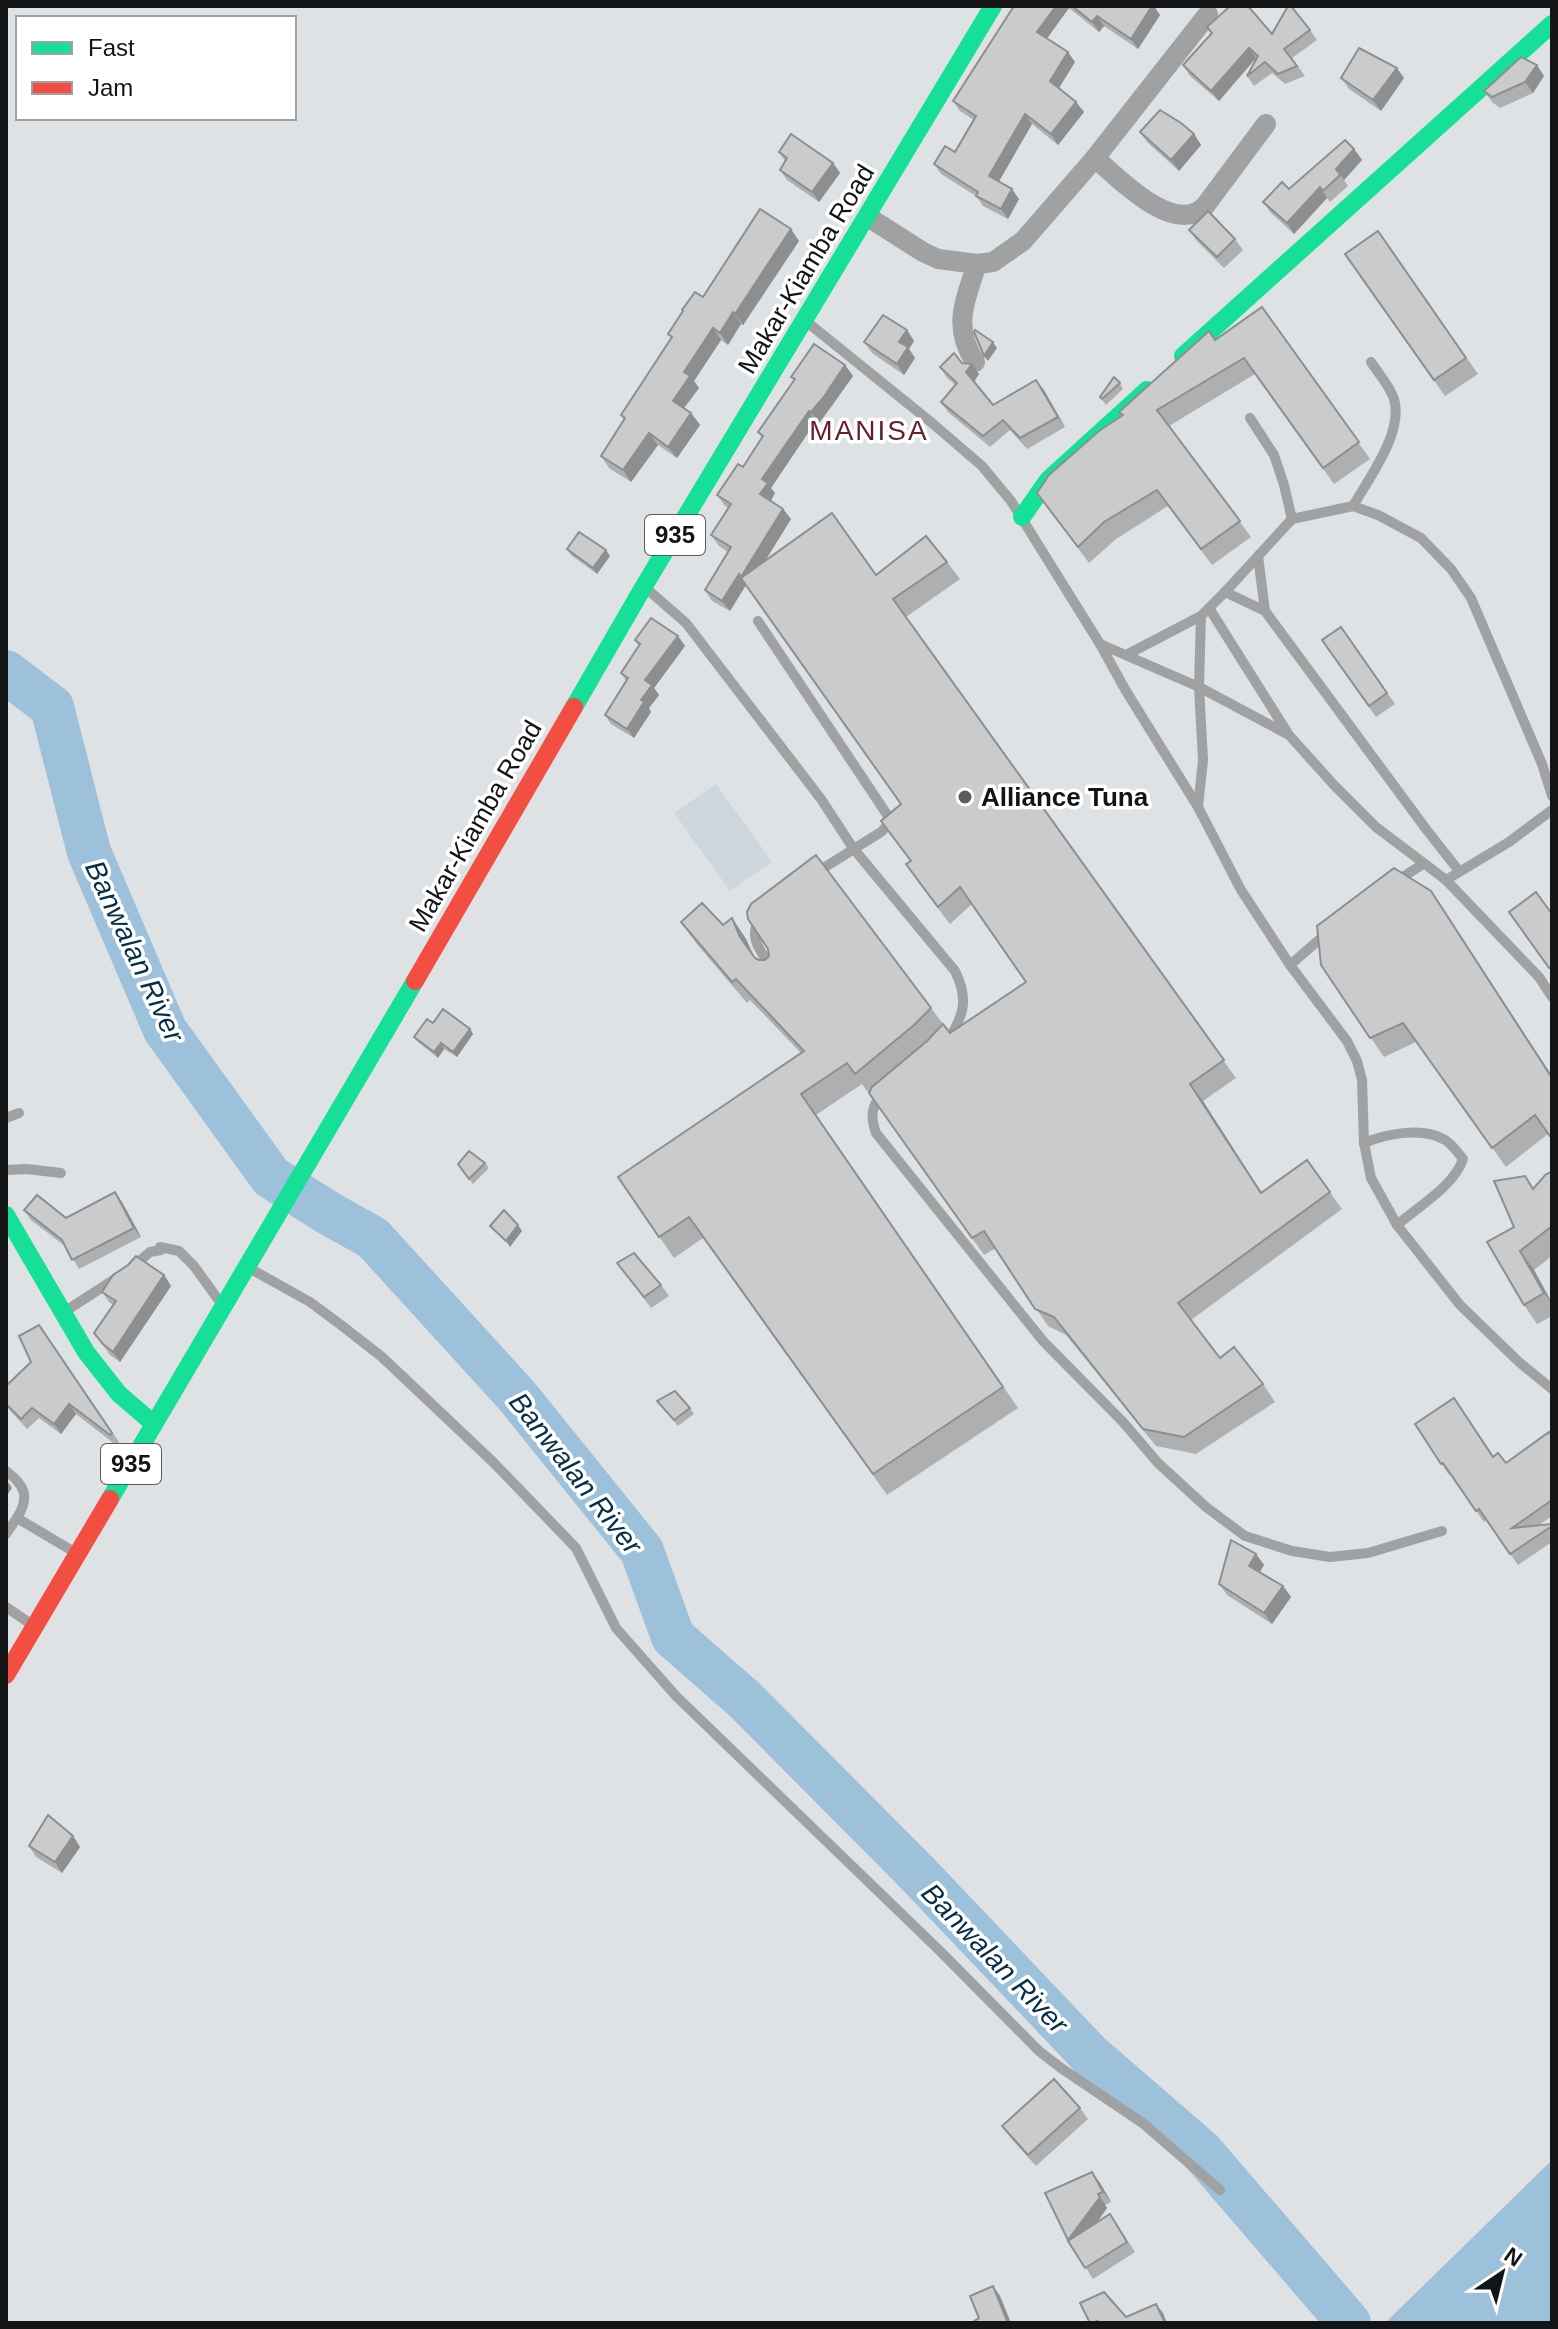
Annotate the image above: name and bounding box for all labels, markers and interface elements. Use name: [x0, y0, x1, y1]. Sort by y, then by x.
legend: [16, 16, 296, 120]
text: Fast: [88, 34, 135, 61]
text: Jam: [88, 74, 133, 101]
street label: Makar-Kiamba Road: [732, 159, 880, 379]
district label: MANISA: [809, 415, 929, 446]
road number: 935: [645, 515, 705, 555]
street label: Makar-Kiamba Road: [402, 715, 548, 937]
place label: Alliance Tuna: [981, 782, 1149, 812]
marker: Alliance Tuna: [956, 788, 974, 806]
water label: Banwalan River: [79, 856, 191, 1048]
water label: Banwalan River: [503, 1386, 649, 1561]
road number: 935: [101, 1444, 161, 1484]
water label: Banwalan River: [915, 1877, 1075, 2041]
north arrow: [1462, 2233, 1542, 2313]
text: N: [1500, 2242, 1527, 2272]

